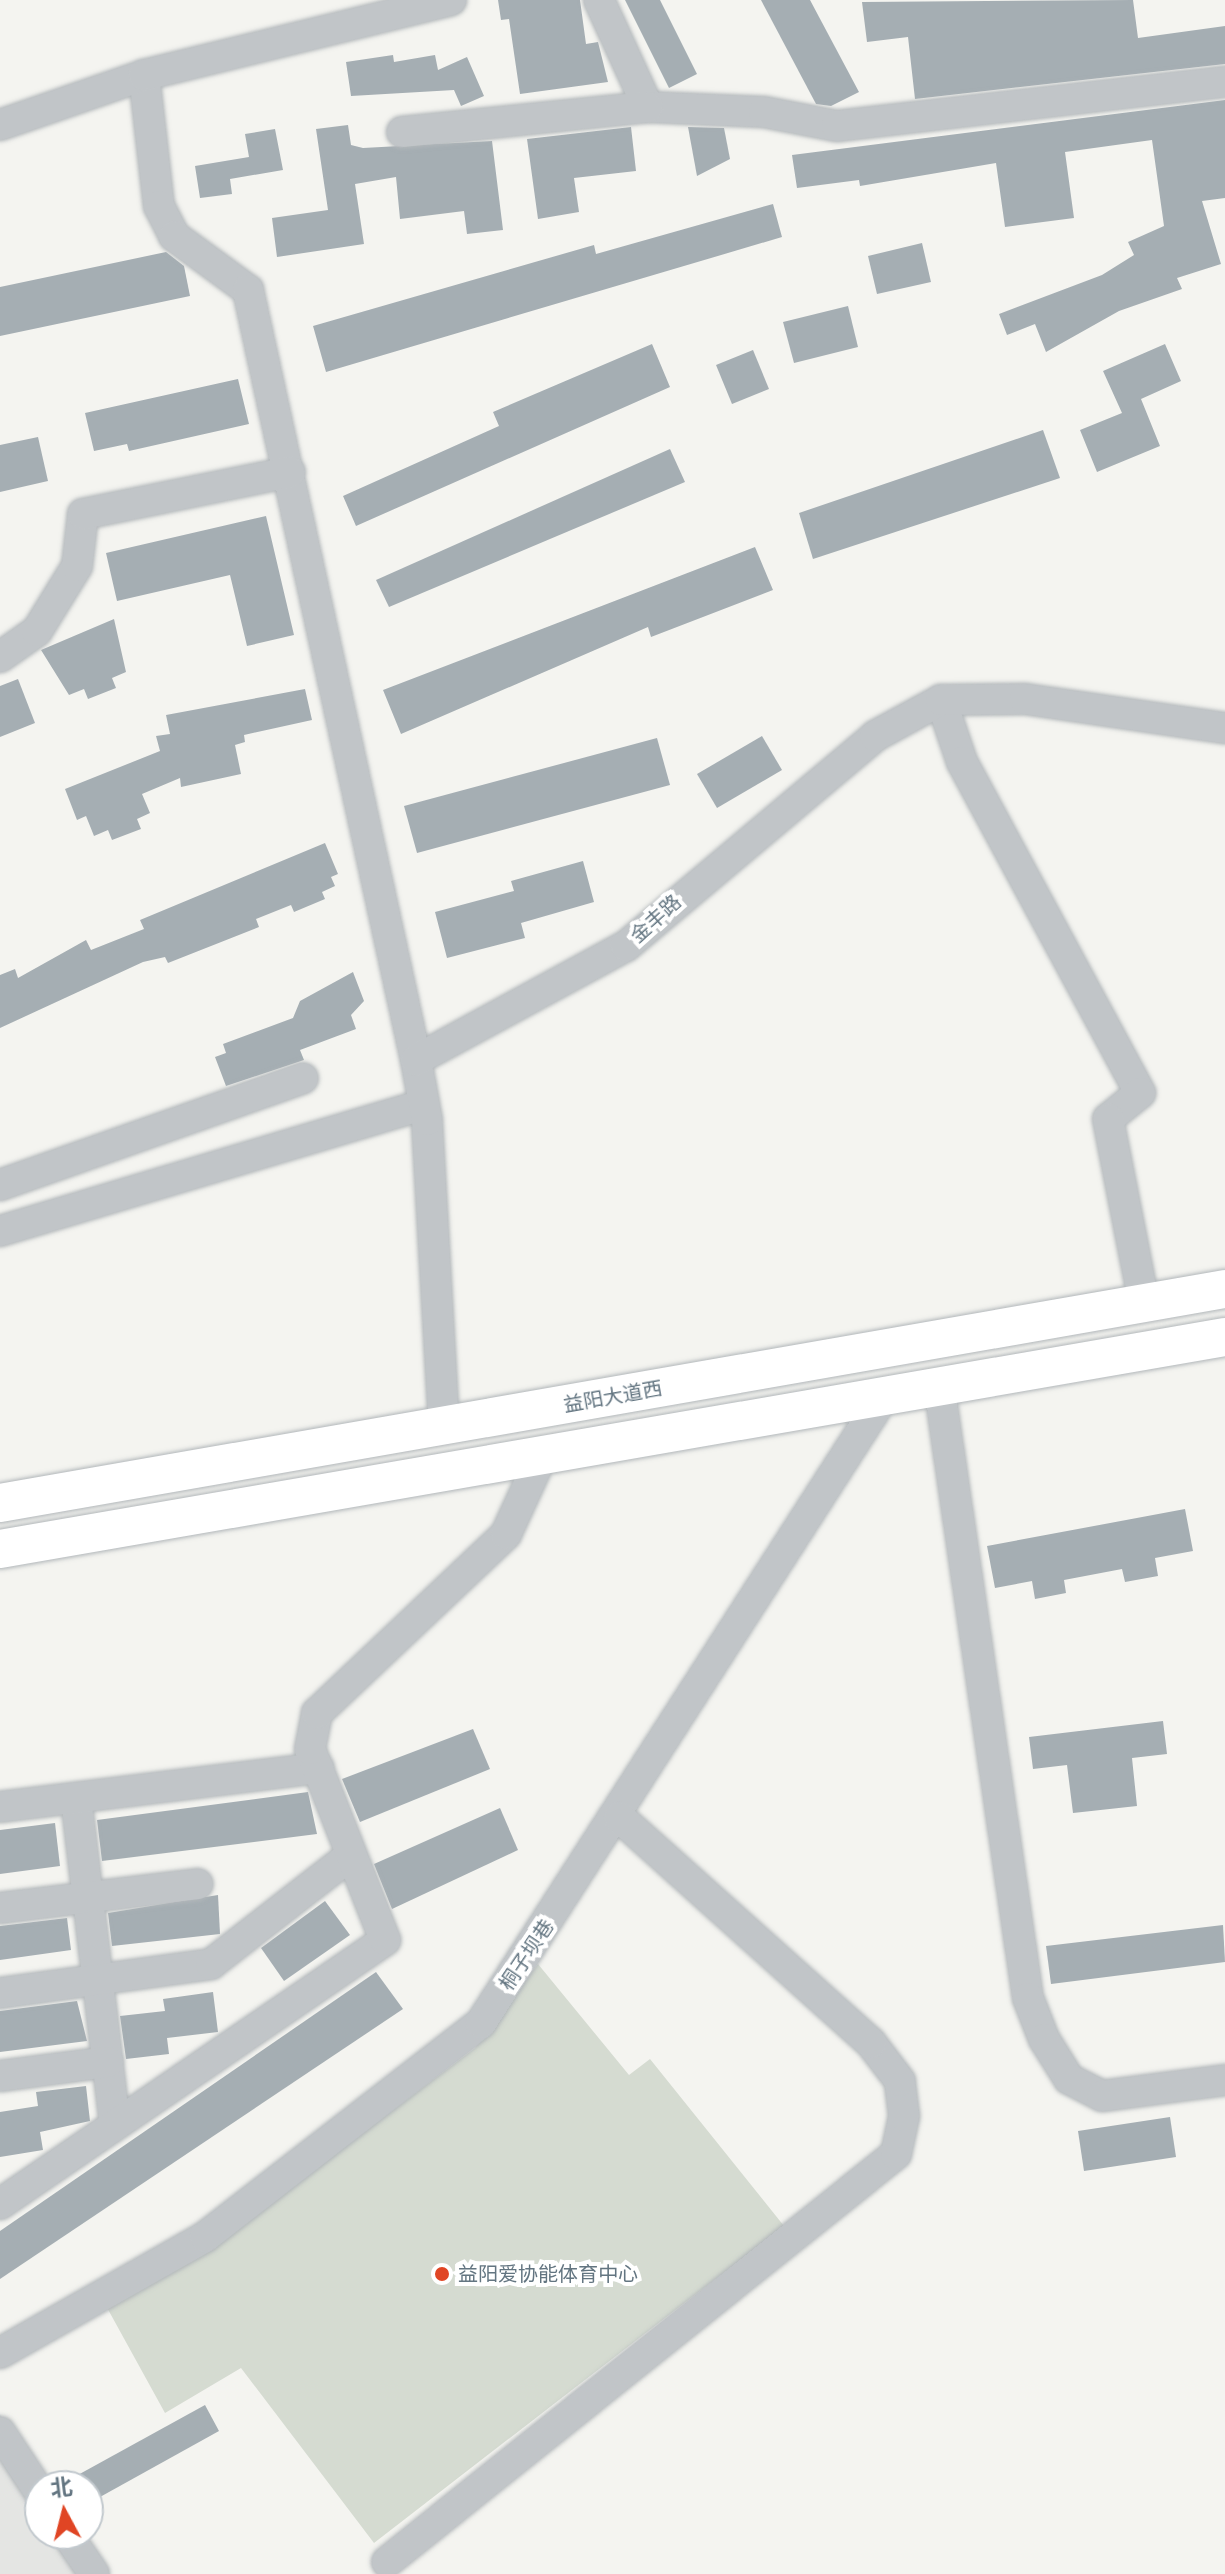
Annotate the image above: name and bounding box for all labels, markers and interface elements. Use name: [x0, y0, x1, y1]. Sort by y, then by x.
street label: 金丰路: [626, 890, 686, 948]
street label: 益阳大道西: [562, 1376, 664, 1418]
street label: 桐子坝巷: [495, 1915, 559, 1995]
place label: 益阳爱协能体育中心: [458, 2262, 638, 2286]
marker: 益阳爱协能体育中心: [433, 2265, 451, 2283]
north arrow: [24, 2470, 104, 2550]
text: 北: [49, 2474, 74, 2501]

